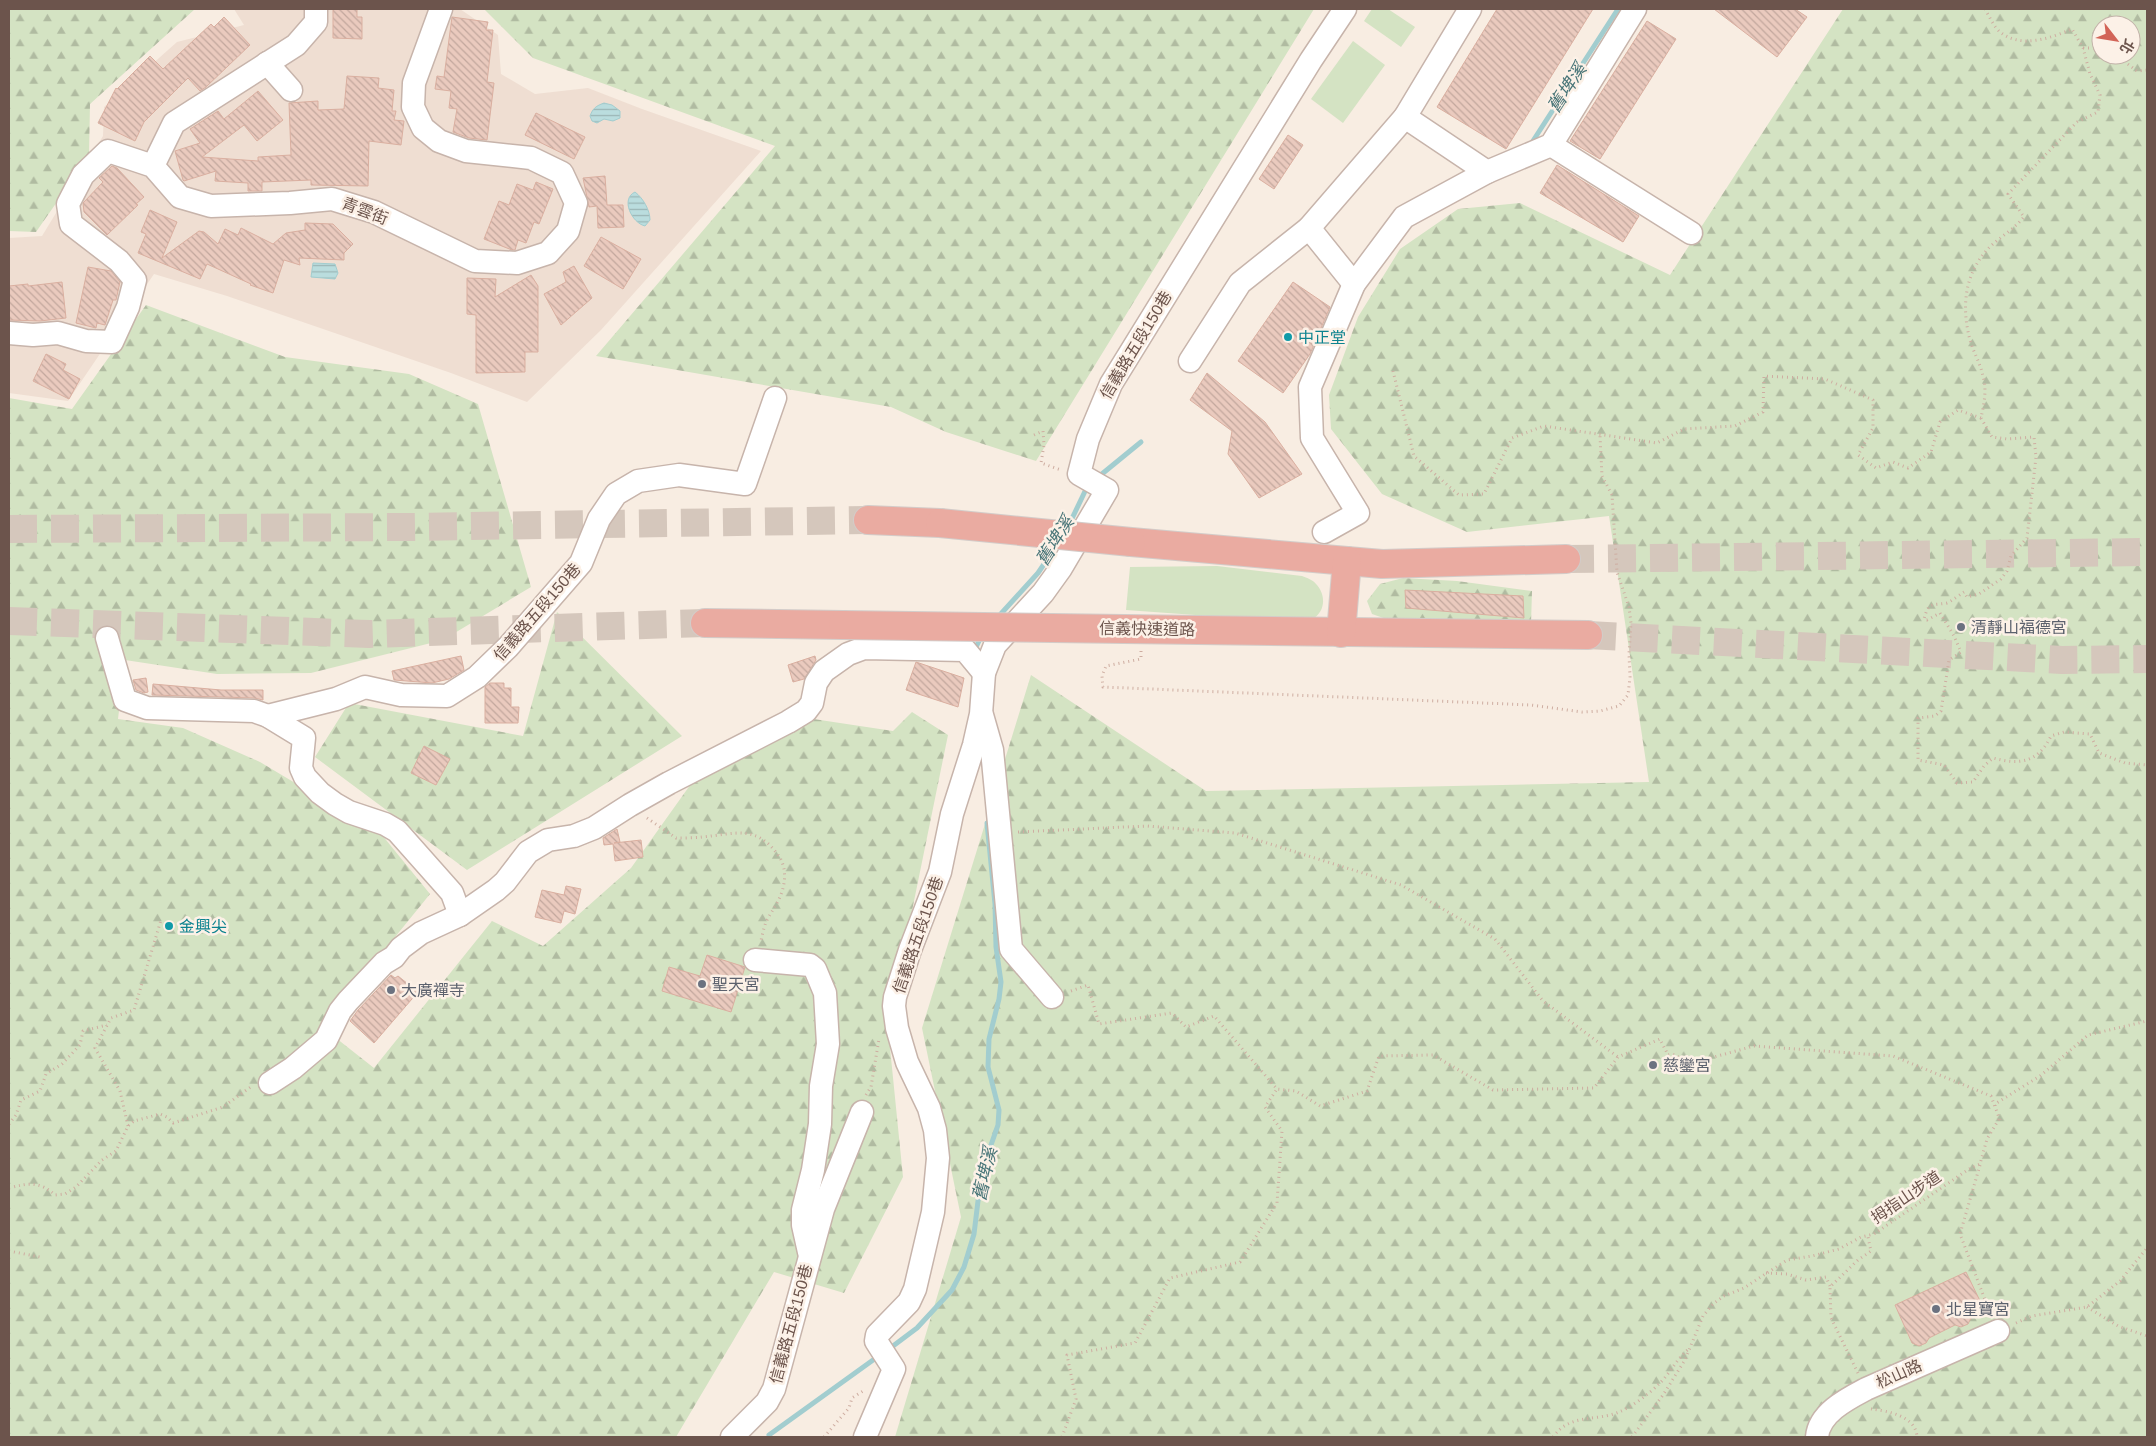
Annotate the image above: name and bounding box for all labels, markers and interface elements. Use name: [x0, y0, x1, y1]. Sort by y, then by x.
north arrow: [2091, 15, 2141, 65]
text: 北: [2117, 37, 2138, 57]
water label: 舊埤溪: [1544, 57, 1592, 116]
street label: 青雲街: [340, 194, 390, 228]
street label: 信義路五段150巷: [1097, 288, 1175, 402]
place label: 中正堂: [1298, 329, 1346, 346]
marker: 中正堂: [1282, 331, 1294, 343]
water label: 舊埤溪: [1032, 510, 1079, 569]
street label: 信義路五段150巷: [490, 560, 584, 664]
place label: 清靜山福德宮: [1971, 619, 2067, 636]
street label: 信義快速道路: [1099, 620, 1195, 638]
marker: 清靜山福德宮: [1955, 621, 1967, 633]
street label: 信義路五段150巷: [890, 874, 946, 996]
place label: 金興尖: [179, 918, 227, 935]
marker: 金興尖: [163, 920, 175, 932]
place label: 聖天宮: [712, 976, 760, 993]
marker: 聖天宮: [696, 978, 708, 990]
place label: 大廣禪寺: [401, 982, 465, 999]
marker: 大廣禪寺: [385, 984, 397, 996]
place label: 慈鑾宮: [1663, 1057, 1711, 1074]
marker: 慈鑾宮: [1647, 1059, 1659, 1071]
water label: 舊埤溪: [969, 1143, 1001, 1203]
street label: 拇指山步道: [1868, 1168, 1944, 1226]
street label: 信義路五段150巷: [767, 1263, 815, 1385]
place label: 北星寶宮: [1946, 1300, 2010, 1318]
marker: 北星寶宮: [1930, 1303, 1942, 1315]
street label: 松山路: [1874, 1356, 1924, 1392]

